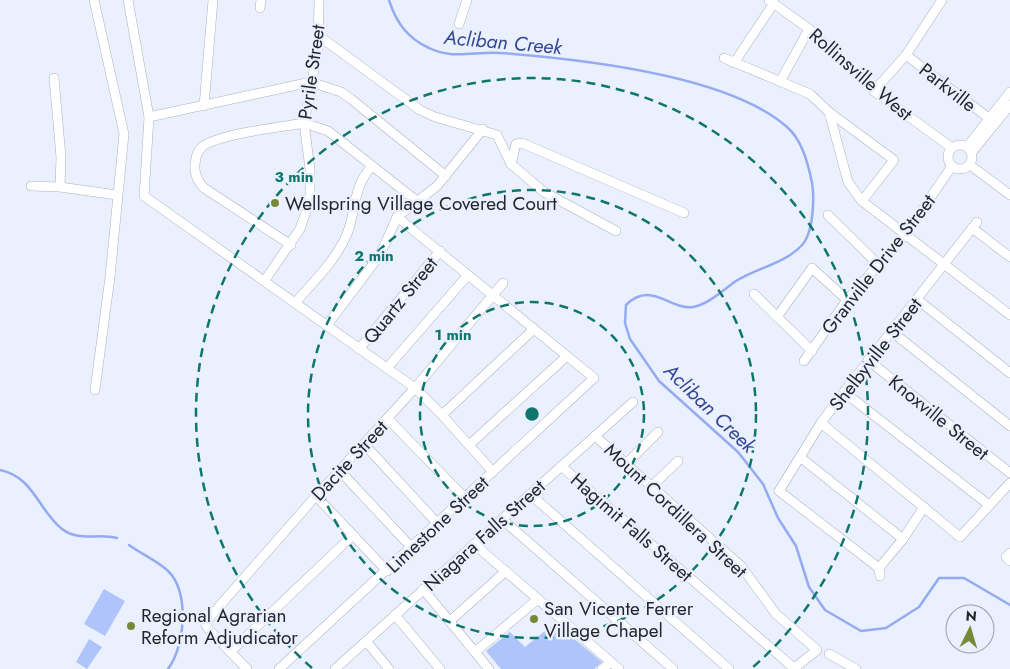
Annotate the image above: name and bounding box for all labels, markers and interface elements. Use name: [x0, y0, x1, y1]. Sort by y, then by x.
street label: Rollinsville West: [803, 22, 919, 127]
street label: Pyrile Street: [291, 23, 332, 121]
water label: Acliban Creek: [442, 23, 564, 62]
street label: Parkville: [913, 56, 982, 118]
text: 3 min: [275, 166, 313, 188]
street label: Granville Drive Street: [815, 188, 942, 340]
place label: Wellspring Village Covered Court: [285, 190, 557, 217]
marker: Wellspring Village Covered Court: [269, 197, 281, 209]
text: 2 min: [354, 245, 394, 267]
street label: Quartz Street: [357, 251, 444, 350]
street label: Shelbyville Street: [823, 292, 928, 417]
text: 1 min: [434, 324, 472, 346]
water label: Acliban Creek: [656, 356, 763, 461]
street label: Knoxville Street: [883, 369, 995, 467]
centre of rings: [523, 405, 541, 423]
street label: Dacite Street: [305, 414, 394, 507]
street label: Mount Cordillera Street: [598, 437, 754, 584]
street label: Hagimit Falls Street: [565, 467, 699, 588]
street label: Limestone Street: [380, 469, 495, 579]
street label: Niagara Falls Street: [417, 473, 552, 597]
place label: San Vicente Ferrer Village Chapel: [544, 595, 694, 644]
place label: Regional Agrarian Reform Adjudicator: [141, 602, 298, 651]
north arrow: [945, 604, 995, 654]
text: N: [965, 606, 978, 626]
marker: San Vicente Ferrer Village Chapel: [528, 613, 540, 625]
marker: Regional Agrarian Reform Adjudicator: [125, 620, 137, 632]

